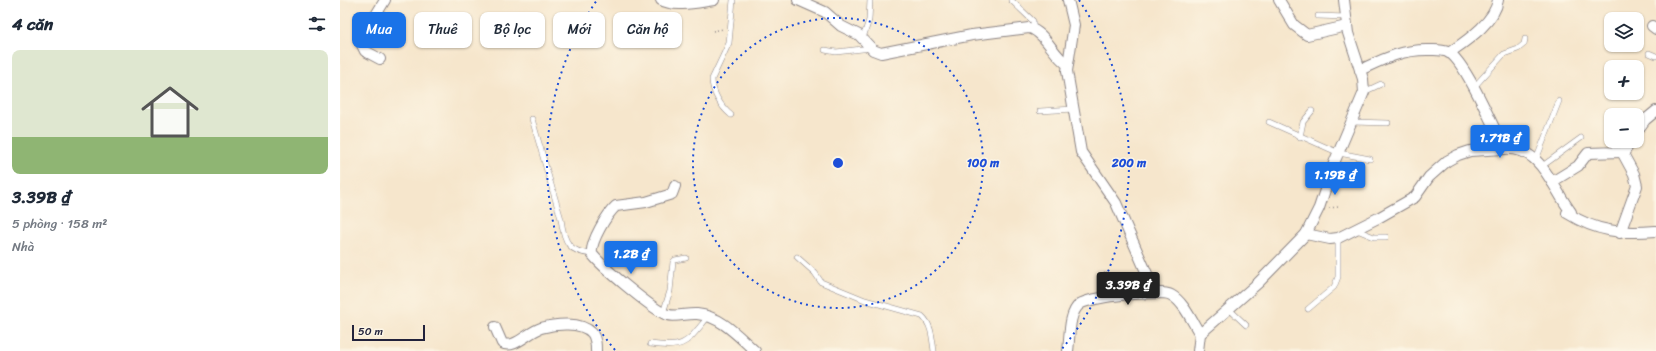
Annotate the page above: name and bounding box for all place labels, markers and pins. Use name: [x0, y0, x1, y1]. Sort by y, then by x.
pin: 1.71B ₫: [1463, 125, 1537, 159]
centre of rings: [831, 156, 845, 170]
pin: 1.19B ₫: [1298, 162, 1372, 196]
pin: 1.2B ₫: [598, 241, 664, 275]
pin: 3.39B ₫: [1091, 272, 1165, 306]

